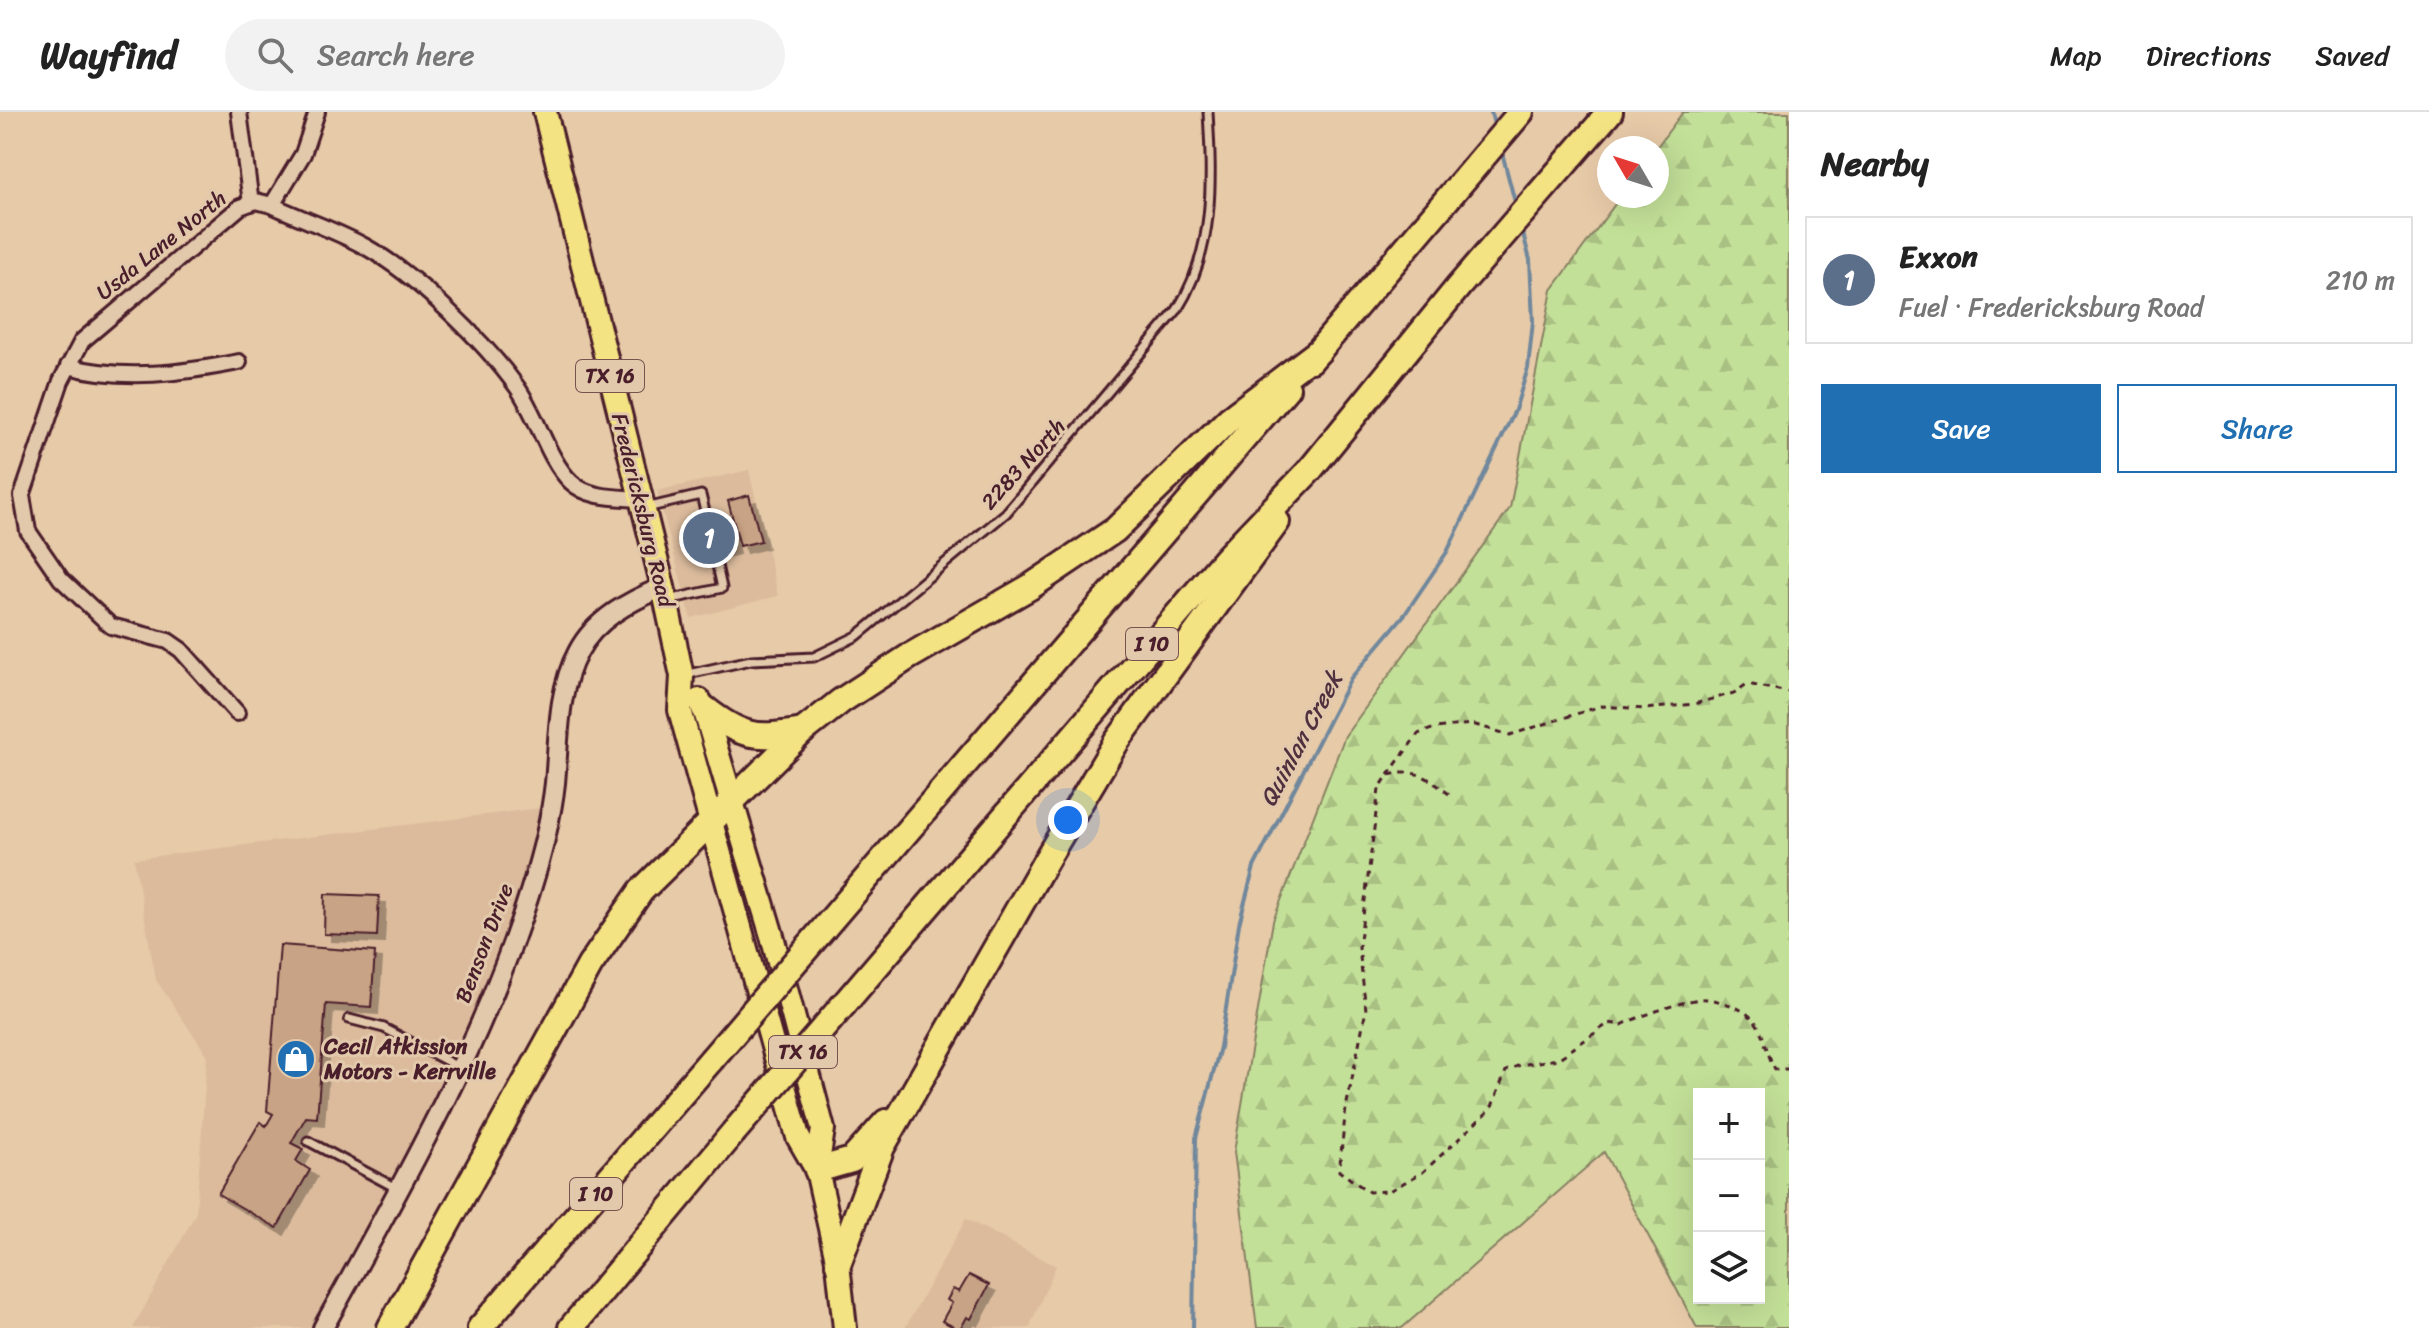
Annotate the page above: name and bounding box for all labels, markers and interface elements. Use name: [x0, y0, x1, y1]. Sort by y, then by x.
search box: [225, 19, 785, 91]
text: Wayfind: [40, 22, 177, 89]
text: Search here: [317, 28, 475, 82]
text: Map: [2050, 31, 2102, 80]
text: Directions: [2146, 31, 2271, 80]
text: Saved: [2315, 31, 2389, 80]
icon: search: [253, 33, 297, 77]
text: Nearby: [1821, 134, 1929, 194]
north arrow: [1597, 136, 1669, 208]
street label: Usda Lane North: [87, 180, 235, 310]
text: Exxon: [1899, 230, 1978, 284]
text: 1: [1843, 257, 1855, 303]
text: 210 m: [2326, 257, 2395, 303]
text: Fuel · Fredericksburg Road: [1899, 284, 2203, 330]
road number: TX 16: [576, 360, 644, 392]
button: Save: [1821, 384, 2101, 473]
button: Share: [2117, 384, 2397, 473]
street label: Fredericksburg Road: [600, 409, 686, 613]
street label: 2283 North: [971, 409, 1075, 519]
pin: 1: [683, 508, 735, 568]
road number: I 10: [1126, 628, 1178, 660]
water label: Quinlan Creek: [1248, 661, 1356, 814]
your location: [1048, 800, 1088, 840]
street label: Benson Drive: [443, 877, 525, 1009]
place label: Cecil Atkission Motors - Kerrville: [323, 1027, 496, 1091]
road number: TX 16: [769, 1036, 837, 1068]
shop icon: Cecil Atkission Motors - Kerrville: [275, 1038, 317, 1080]
map controls: [1693, 1088, 1765, 1304]
button: +: [1693, 1088, 1765, 1160]
button: −: [1693, 1160, 1765, 1232]
road number: I 10: [570, 1178, 622, 1210]
button: layers: [1693, 1232, 1765, 1304]

